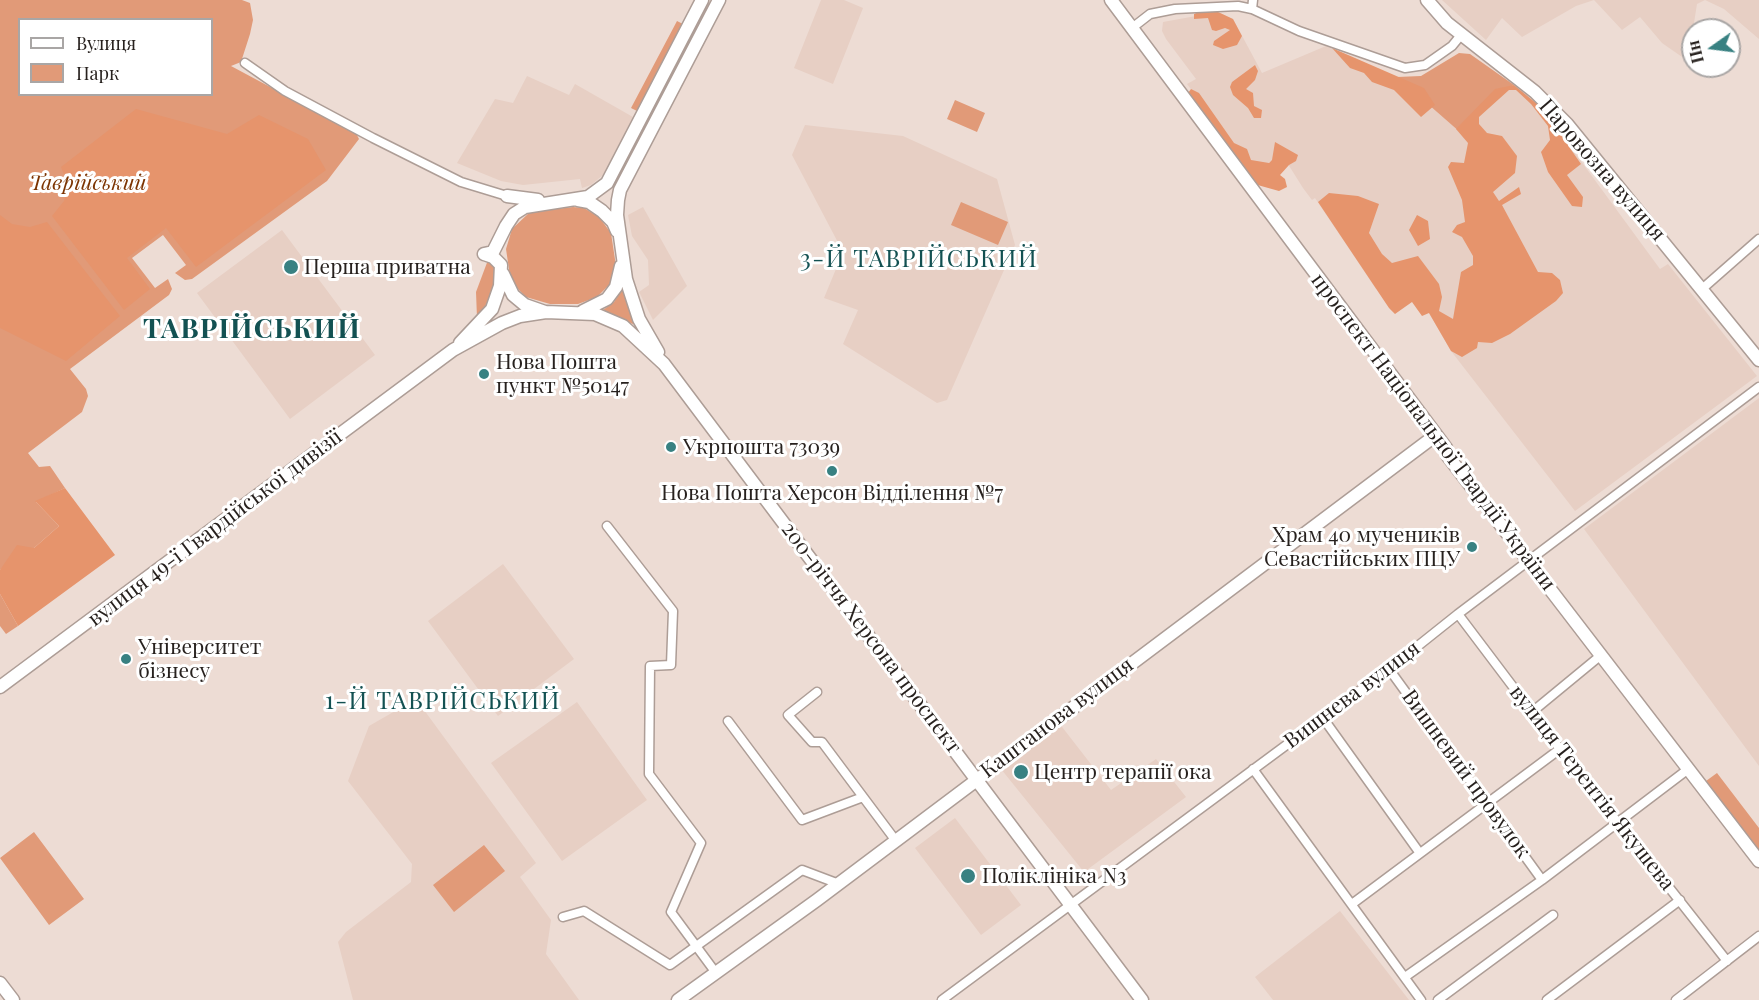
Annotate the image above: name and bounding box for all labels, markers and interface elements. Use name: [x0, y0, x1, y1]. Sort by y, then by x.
legend: [18, 18, 213, 96]
north arrow: [1681, 18, 1741, 78]
text: Вулиця: [76, 31, 136, 55]
text: Пн: [1682, 38, 1708, 66]
text: Парк: [76, 61, 119, 85]
street label: Паровозна вулиця: [1534, 94, 1670, 246]
park label: Таврійський: [30, 170, 146, 196]
district label: 3-Й ТАВРІЙСЬКИЙ: [800, 246, 1038, 274]
place label: Перша приватна: [304, 254, 471, 280]
marker: Перша приватна: [282, 258, 300, 276]
street label: проспект Національної Гвардії України: [1305, 268, 1561, 596]
district label: ТАВРІЙСЬКИЙ: [143, 314, 361, 346]
place label: Нова Пошта пункт №50147: [496, 349, 629, 399]
marker: Нова Пошта пункт №50147: [477, 367, 491, 381]
street label: вулиця 49-ї Гвардійської дивізії: [83, 424, 347, 632]
place label: Укрпошта 73039: [683, 434, 840, 460]
marker: Укрпошта 73039: [664, 440, 678, 454]
marker: Нова Пошта Херсон Відділення №7: [825, 464, 839, 478]
place label: Нова Пошта Херсон Відділення №7: [661, 480, 1003, 506]
street label: 200-річчя Херсона проспект: [776, 517, 966, 759]
place label: Храм 40 мучеників Севастійських ПЦУ: [1264, 522, 1460, 572]
marker: Храм 40 мучеників Севастійських ПЦУ: [1465, 540, 1479, 554]
place label: Університет бізнесу: [138, 634, 261, 684]
street label: Вишнева вулиця: [1279, 636, 1425, 754]
marker: Університет бізнесу: [119, 652, 133, 666]
street label: Каштанова вулиця: [976, 652, 1138, 784]
street label: вулиця Терентія Якушева: [1504, 680, 1680, 896]
street label: Вишневий провулок: [1396, 685, 1536, 863]
district label: 1-Й ТАВРІЙСЬКИЙ: [325, 688, 561, 716]
place label: Центр терапії ока: [1034, 759, 1212, 785]
marker: Центр терапії ока: [1012, 763, 1030, 781]
place label: Поліклініка N3: [982, 863, 1127, 889]
marker: Поліклініка N3: [959, 867, 977, 885]

